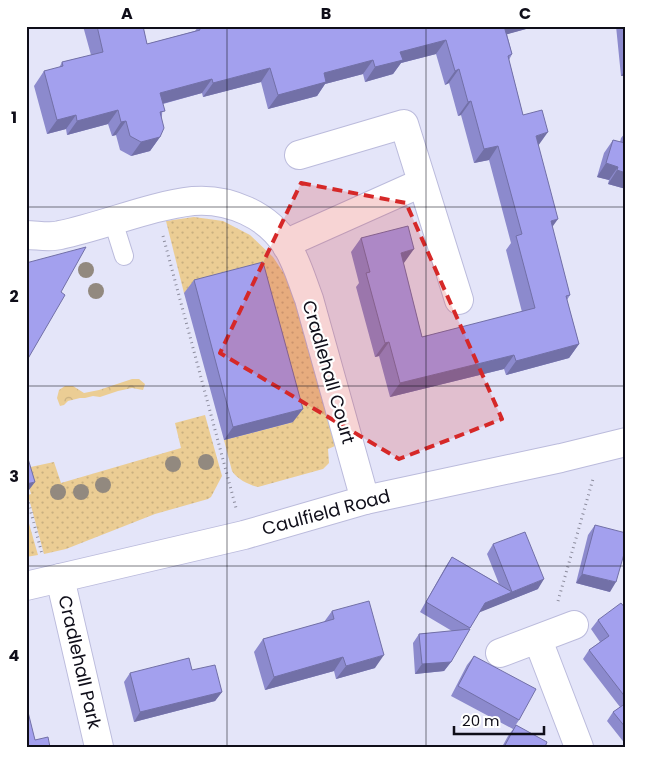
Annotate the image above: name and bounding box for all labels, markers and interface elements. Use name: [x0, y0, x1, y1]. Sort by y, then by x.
text: A: [121, 2, 133, 25]
text: B: [321, 2, 331, 25]
text: C: [519, 2, 531, 25]
text: 1: [11, 106, 17, 129]
text: 2: [9, 285, 19, 308]
street label: Cradlehall Court: [297, 297, 361, 447]
text: 3: [9, 465, 19, 488]
street label: Caulfield Road: [259, 483, 393, 541]
street label: Cradlehall Park: [52, 593, 108, 732]
text: 4: [9, 644, 20, 667]
scale bar: [454, 703, 544, 735]
text: 20 m: [462, 710, 500, 731]

